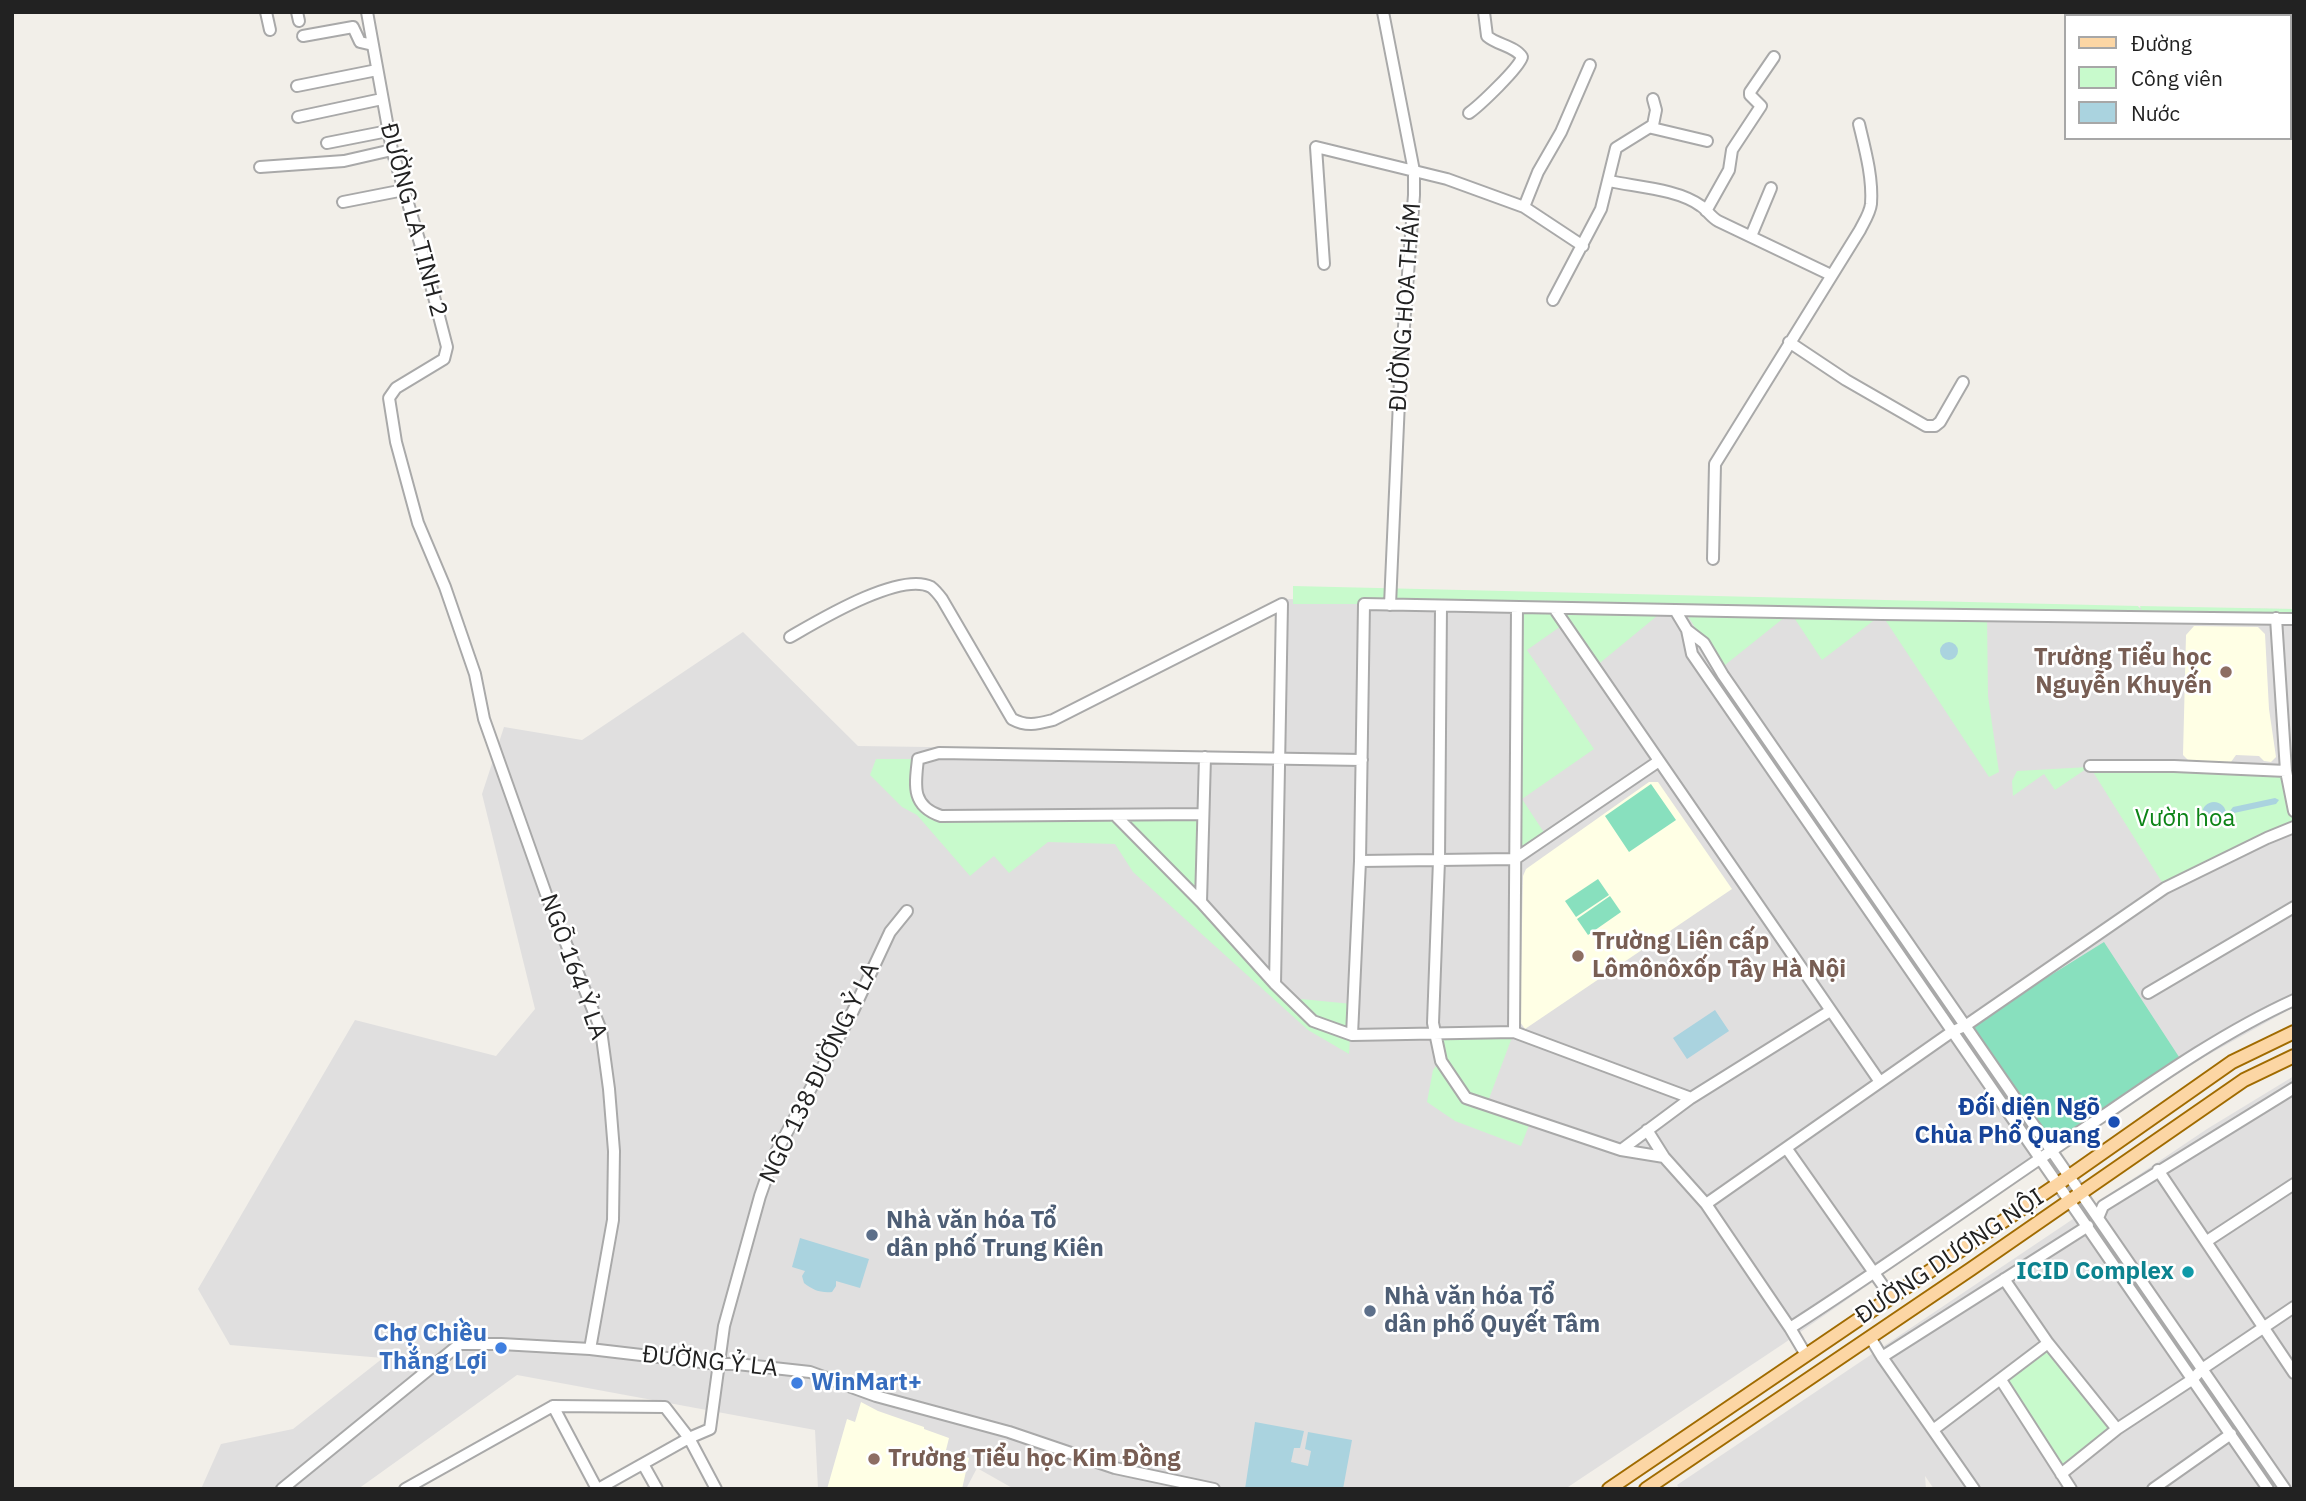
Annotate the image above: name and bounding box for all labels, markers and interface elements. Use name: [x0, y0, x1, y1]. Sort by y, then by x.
legend: [2064, 14, 2292, 140]
text: Đường: [2131, 29, 2192, 57]
text: Công viên: [2131, 64, 2223, 92]
text: Nước: [2131, 99, 2180, 127]
street label: ĐƯỜNG LA TINH 2: [373, 120, 453, 320]
street label: ĐƯỜNG HOA THÁM: [1384, 202, 1428, 412]
place label: Trường Tiểu học Nguyễn Khuyến: [2034, 644, 2212, 700]
marker: Trường Tiểu học Nguyễn Khuyến: [2218, 664, 2234, 680]
park label: Vườn hoa: [2135, 805, 2235, 833]
street label: NGÕ 164 Ỷ LA: [533, 890, 613, 1044]
place label: Trường Liên cấp Lômônôxốp Tây Hà Nội: [1592, 928, 1846, 984]
marker: Trường Liên cấp Lômônôxốp Tây Hà Nội: [1570, 948, 1586, 964]
street label: NGÕ 138 ĐƯỜNG Ỷ LA: [754, 958, 886, 1188]
place label: Đối diện Ngõ Chùa Phổ Quang: [1915, 1094, 2100, 1150]
marker: Đối diện Ngõ Chùa Phổ Quang: [2106, 1114, 2122, 1130]
street label: ĐƯỜNG DƯƠNG NỘI: [1850, 1183, 2050, 1331]
place label: Nhà văn hóa Tổ dân phố Trung Kiên: [886, 1207, 1104, 1263]
marker: Nhà văn hóa Tổ dân phố Trung Kiên: [864, 1227, 880, 1243]
place label: ICID Complex: [2016, 1258, 2174, 1286]
marker: ICID Complex: [2180, 1264, 2196, 1280]
place label: Nhà văn hóa Tổ dân phố Quyết Tâm: [1384, 1283, 1600, 1339]
marker: Nhà văn hóa Tổ dân phố Quyết Tâm: [1362, 1303, 1378, 1319]
place label: Chợ Chiều Thắng Lợi: [373, 1320, 487, 1376]
marker: Chợ Chiều Thắng Lợi: [493, 1340, 509, 1356]
street label: ĐƯỜNG Ỷ LA: [641, 1341, 779, 1383]
place label: WinMart+: [811, 1369, 922, 1397]
marker: WinMart+: [789, 1375, 805, 1391]
place label: Trường Tiểu học Kim Đồng: [888, 1445, 1181, 1473]
marker: Trường Tiểu học Kim Đồng: [866, 1451, 882, 1467]

